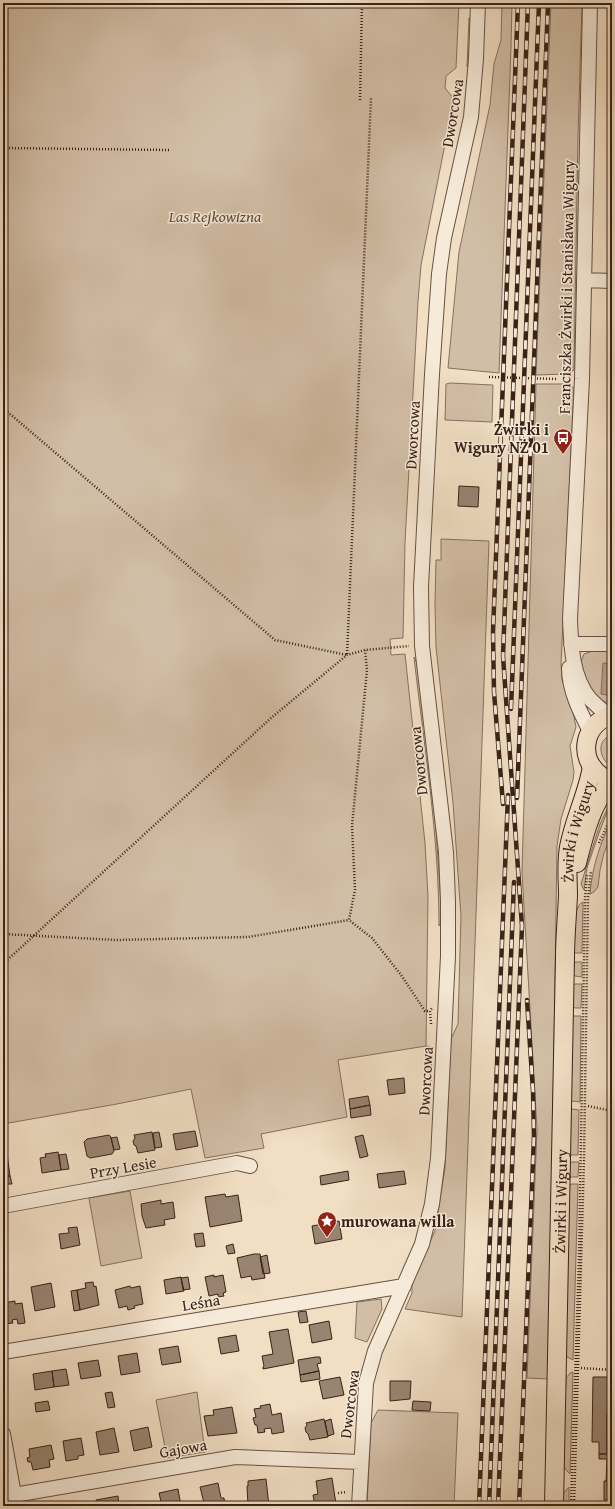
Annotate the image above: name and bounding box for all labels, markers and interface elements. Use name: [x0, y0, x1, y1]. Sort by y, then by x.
street label: Dworcowa: [435, 77, 469, 149]
street label: Franciszka Żwirki i Stanisława Wigury: [552, 160, 580, 414]
park label: Las Rejkowizna: [168, 204, 262, 228]
street label: Dworcowa: [398, 399, 426, 470]
place label: Żwirki i Wigury NŻ 01: [454, 417, 549, 459]
bus stop icon: Żwirki i Wigury NŻ 01: [552, 427, 574, 455]
street label: Dworcowa: [402, 725, 434, 797]
street label: Żwirki i Wigury: [555, 778, 600, 883]
street label: Dworcowa: [411, 1045, 439, 1116]
street label: Przy Lesie: [88, 1149, 158, 1185]
street label: Żwirki i Wigury: [547, 1149, 573, 1254]
place label: murowana willa: [341, 1209, 455, 1233]
place icon: murowana willa: [316, 1210, 338, 1238]
street label: Leśna: [180, 1287, 222, 1317]
street label: Dworcowa: [333, 1368, 365, 1440]
street label: Gajowa: [157, 1432, 209, 1464]

